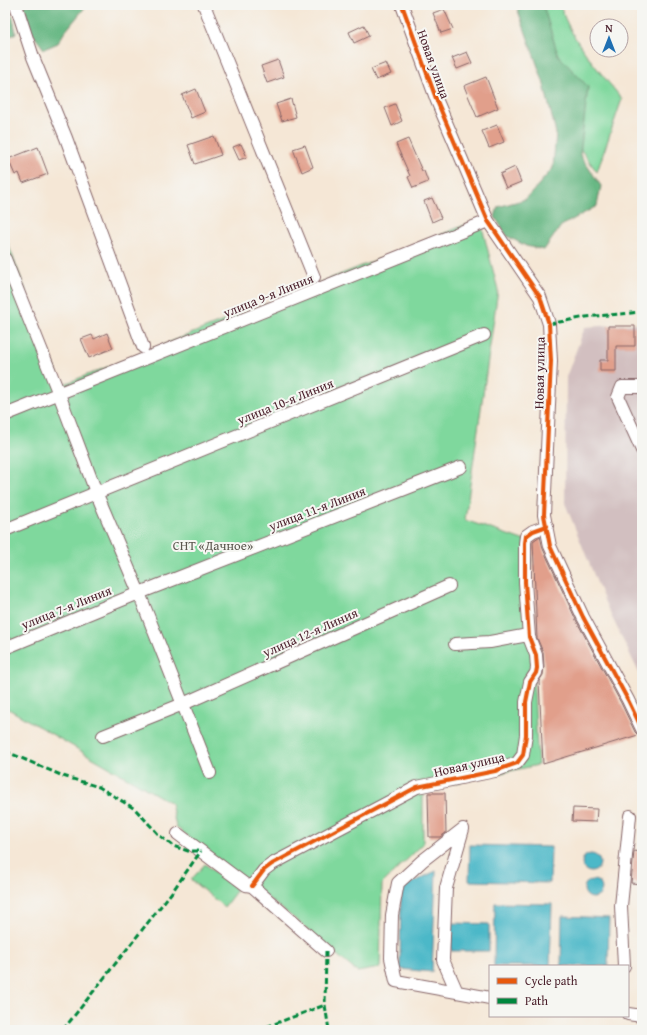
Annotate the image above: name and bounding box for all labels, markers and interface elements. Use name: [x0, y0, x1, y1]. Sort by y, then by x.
north arrow: [589, 18, 629, 58]
text: N: [605, 20, 613, 36]
street label: Новая улица: [412, 27, 455, 102]
street label: улица 9-я Линия: [219, 269, 317, 323]
street label: Новая улица: [529, 336, 550, 409]
street label: улица 10-я Линия: [233, 373, 337, 430]
street label: улица 11-я Линия: [265, 481, 369, 536]
park label: СНТ «Дачное»: [173, 536, 253, 555]
street label: улица 7-я Линия: [17, 581, 115, 635]
street label: улица 12-я Линия: [259, 603, 361, 662]
street label: Новая улица: [432, 747, 507, 782]
legend: [489, 965, 629, 1017]
text: Cycle path: [525, 972, 578, 989]
text: Path: [525, 992, 548, 1009]

